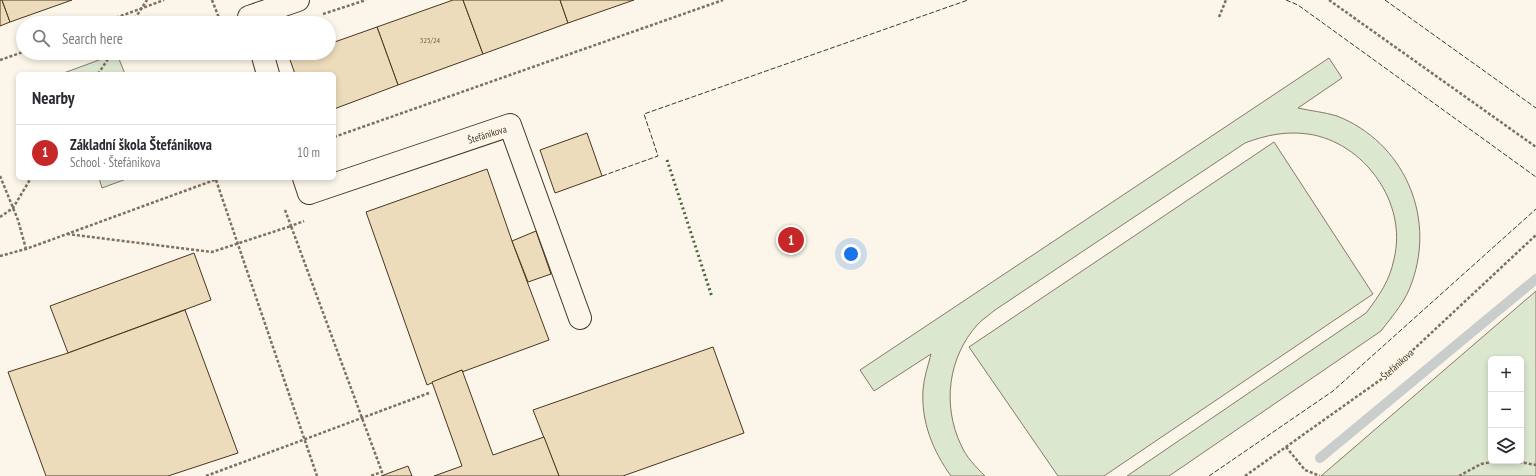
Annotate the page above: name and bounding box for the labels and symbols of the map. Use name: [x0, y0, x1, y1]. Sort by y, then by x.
house number: 325/24: [420, 35, 441, 45]
street label: Štefánikova: [466, 122, 508, 147]
pin: 1: [778, 225, 804, 255]
your location: [841, 244, 861, 264]
street label: Štefánikova: [1378, 346, 1417, 383]

